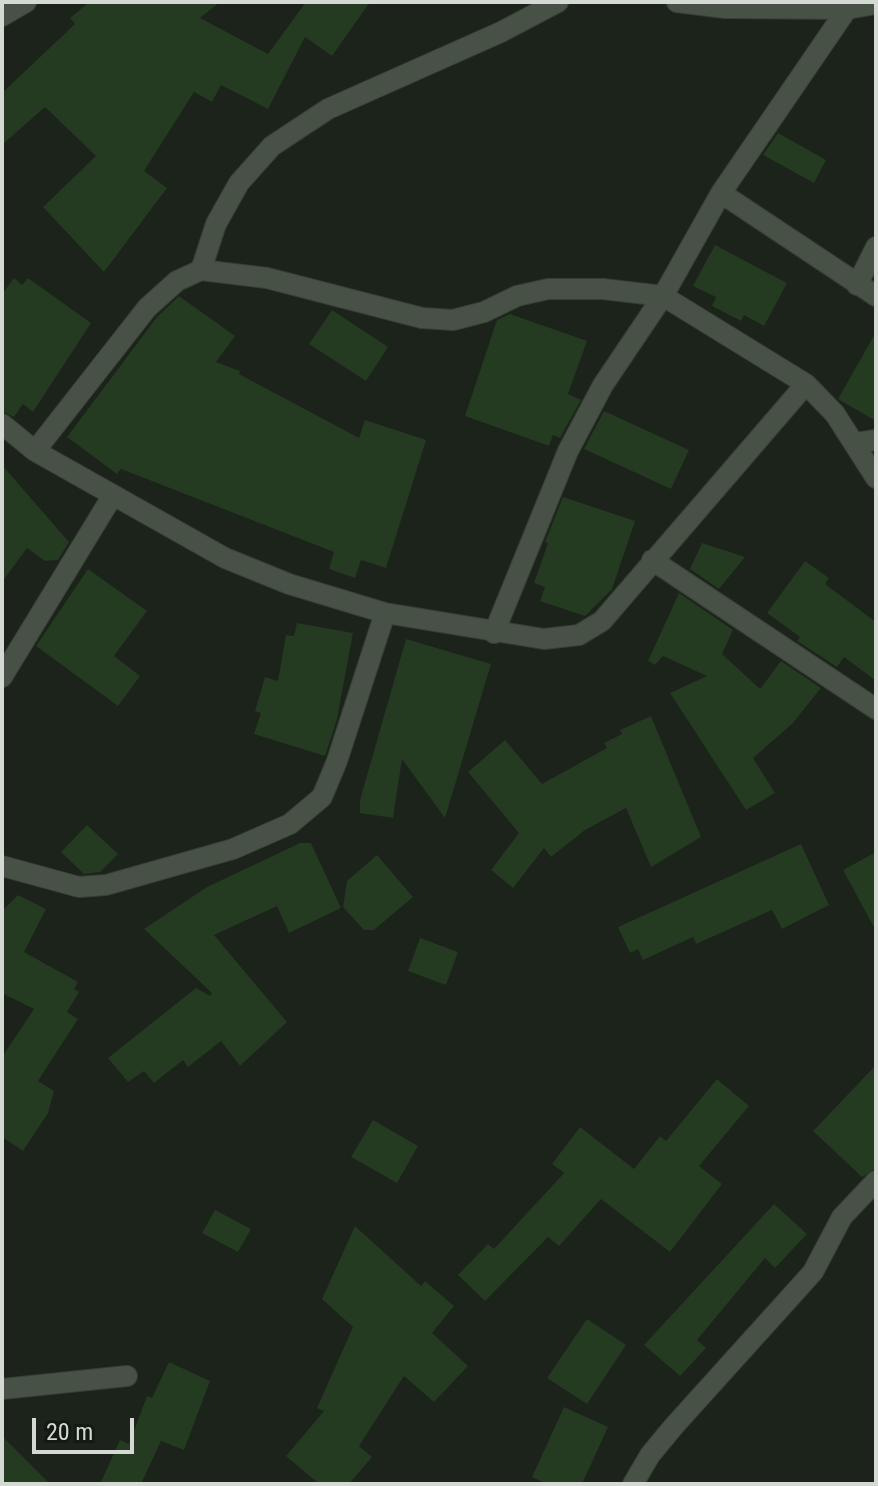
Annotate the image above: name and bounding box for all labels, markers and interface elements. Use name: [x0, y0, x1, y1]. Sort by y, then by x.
scale bar: [36, 1402, 138, 1452]
text: 20 m: [46, 1418, 93, 1446]

